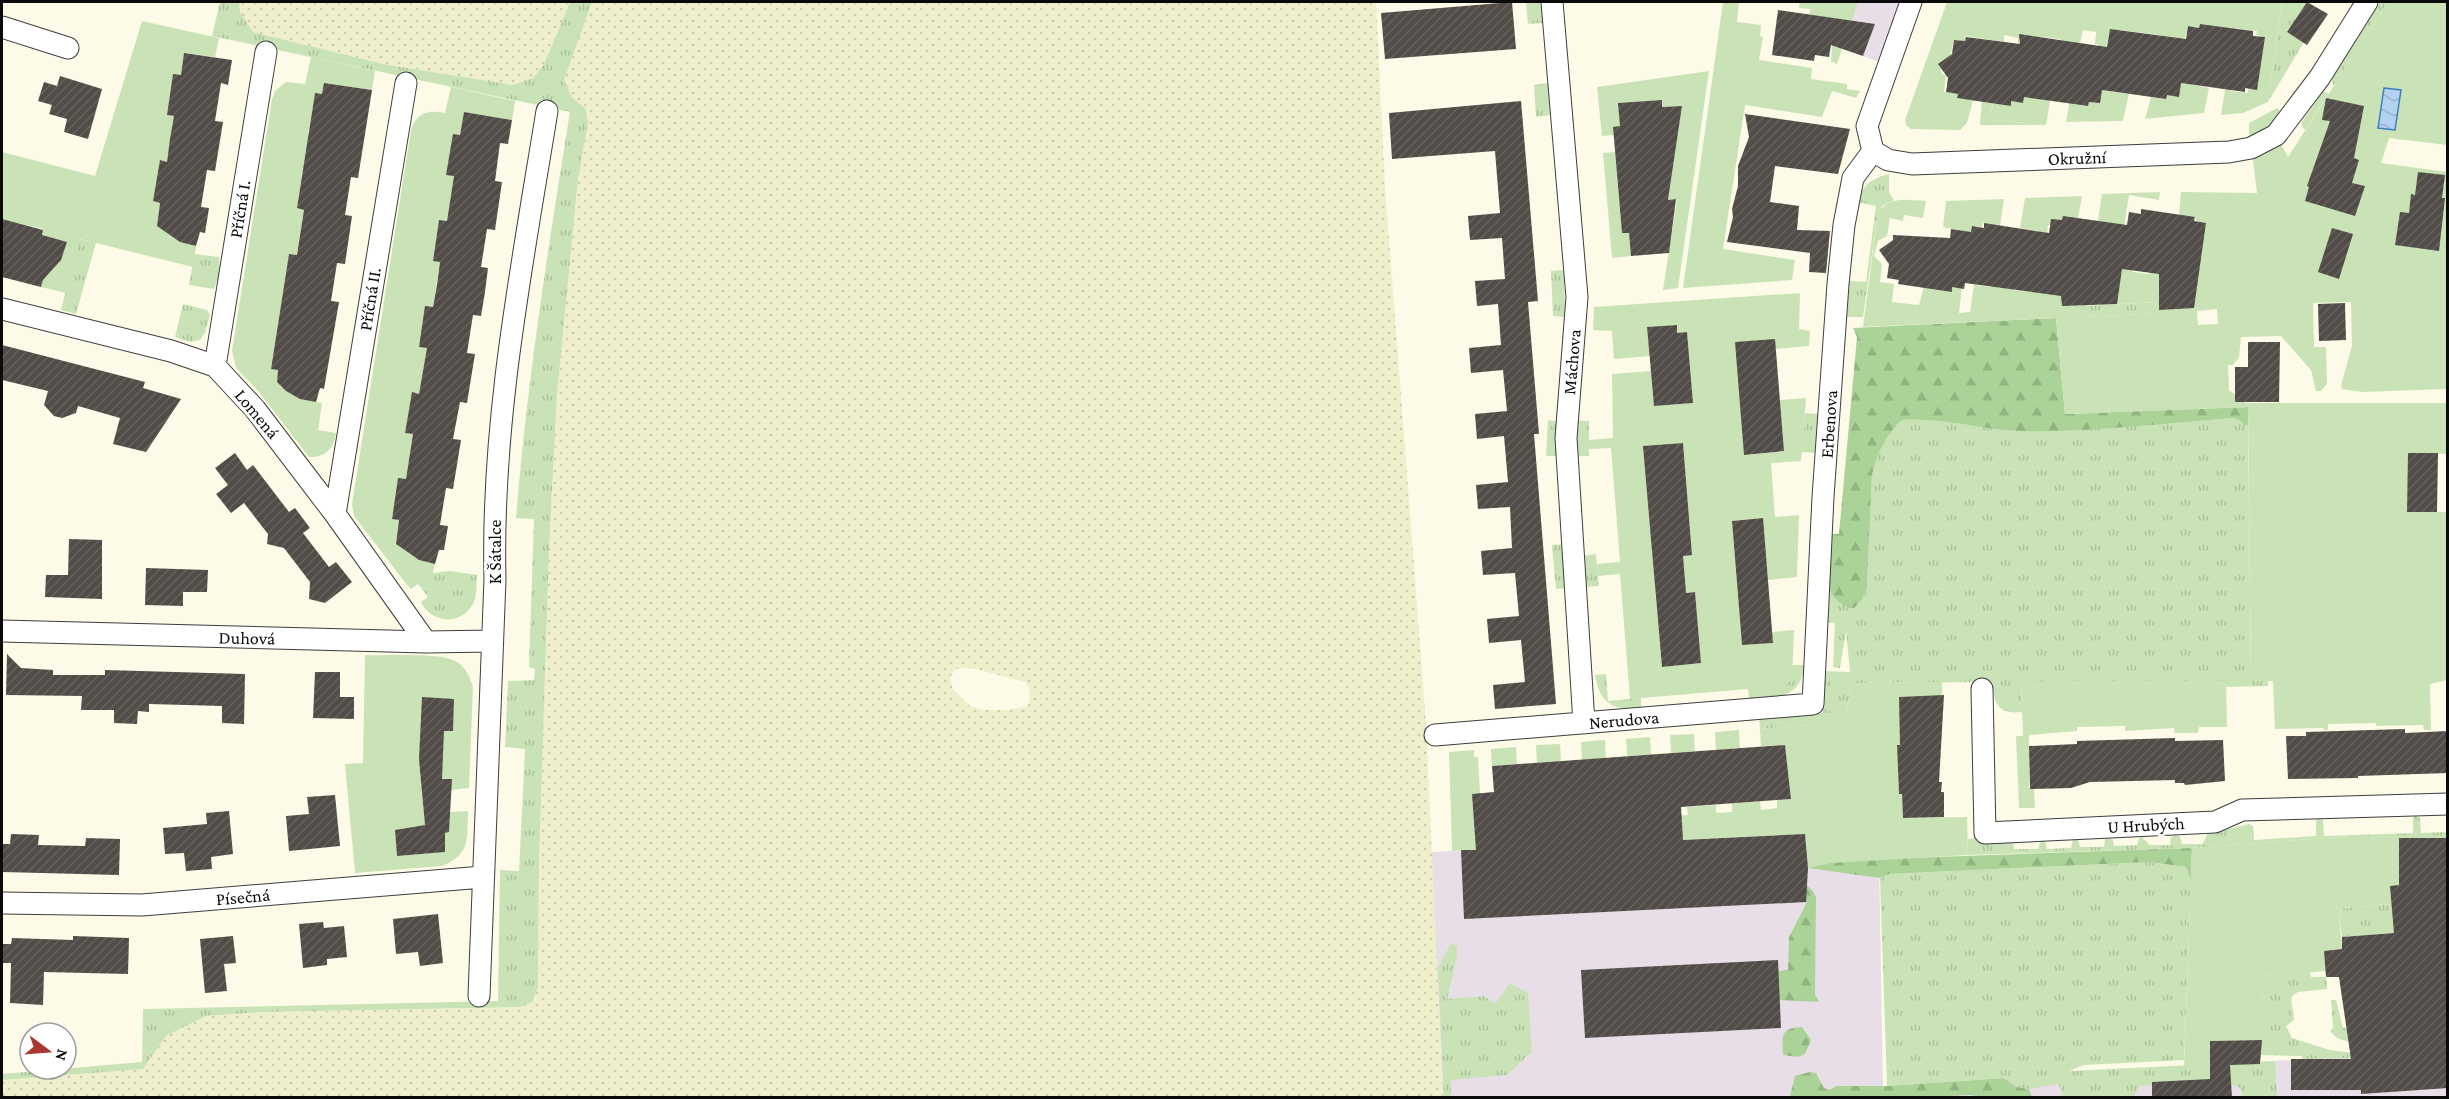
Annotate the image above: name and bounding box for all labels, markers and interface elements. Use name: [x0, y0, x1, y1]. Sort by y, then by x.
street label: Okružní: [2047, 147, 2108, 169]
street label: Příčná I.: [226, 179, 254, 239]
street label: Příčná II.: [355, 266, 385, 332]
street label: Máchova: [1559, 328, 1585, 396]
street label: Lomená: [231, 385, 283, 443]
street label: Erbenova: [1817, 389, 1841, 459]
street label: K Šátalce: [485, 520, 505, 584]
street label: Duhová: [219, 628, 275, 648]
street label: Nerudova: [1588, 707, 1660, 733]
street label: U Hrubých: [2107, 813, 2185, 837]
street label: Písečná: [215, 885, 271, 909]
north arrow: [18, 1021, 78, 1081]
text: N: [52, 1047, 72, 1063]

